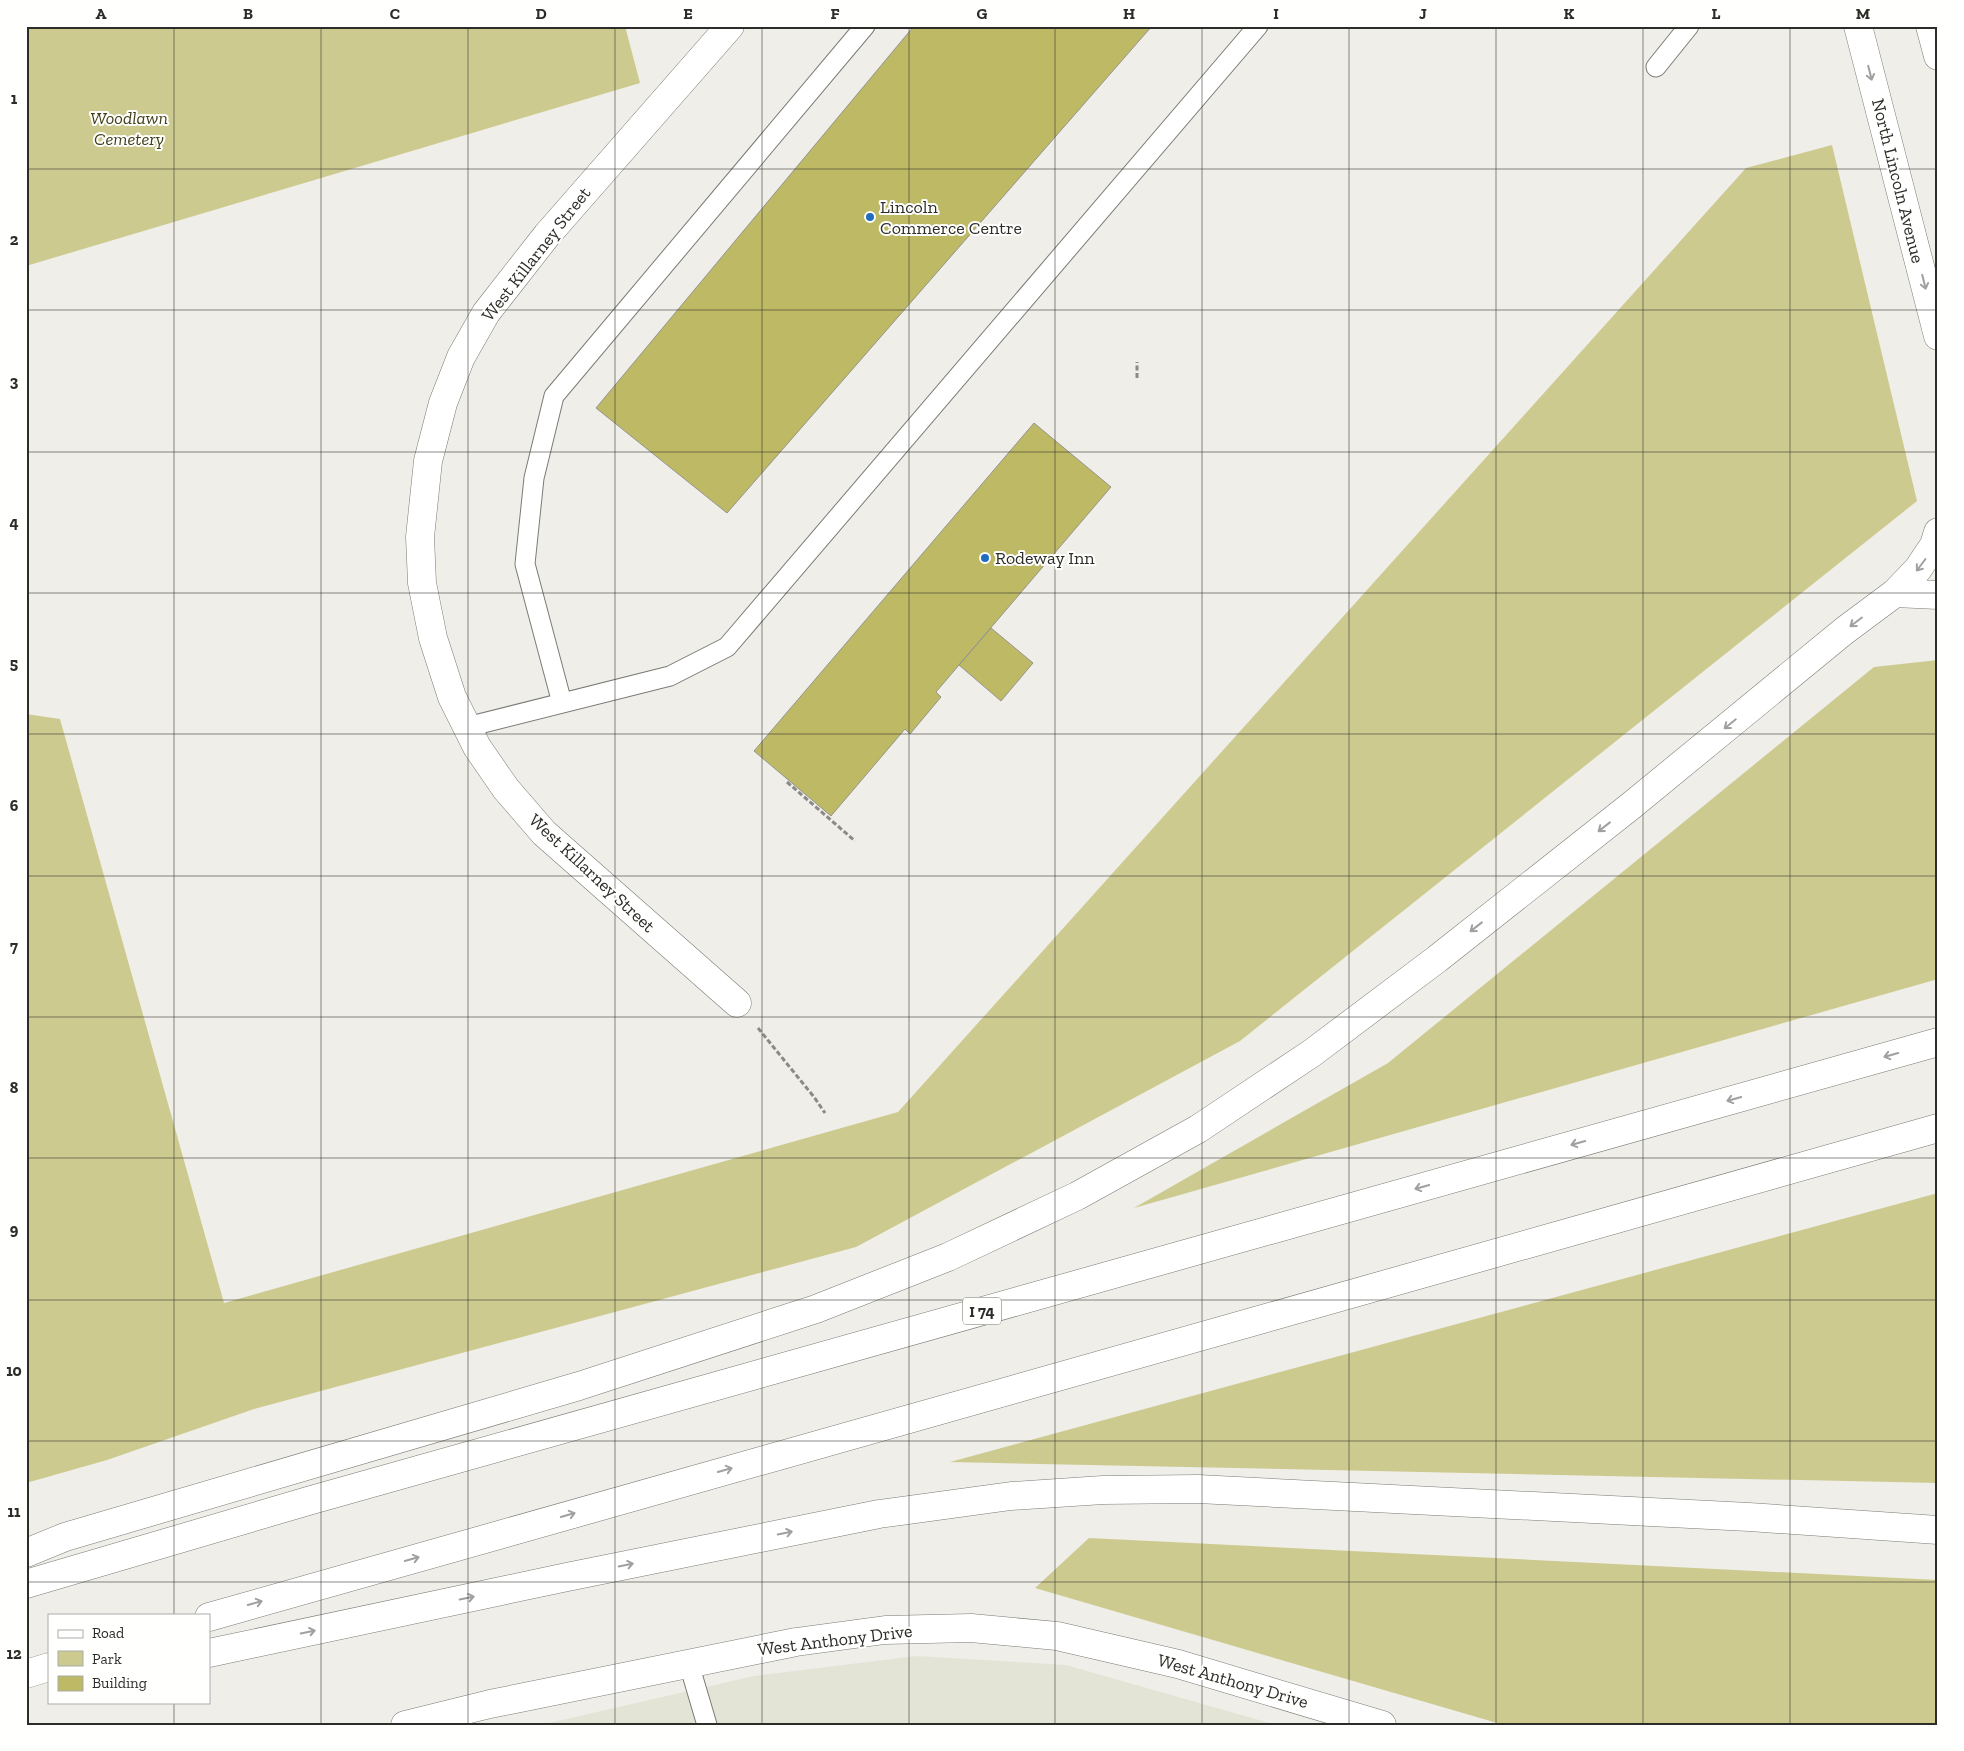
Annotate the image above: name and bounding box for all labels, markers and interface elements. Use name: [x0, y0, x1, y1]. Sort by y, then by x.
text: A: [96, 4, 107, 23]
text: B: [243, 4, 253, 23]
text: C: [390, 4, 400, 23]
text: D: [535, 4, 547, 23]
text: E: [683, 4, 693, 23]
text: F: [830, 4, 840, 23]
text: G: [977, 4, 988, 23]
text: H: [1123, 4, 1135, 23]
text: I: [1273, 4, 1279, 23]
text: J: [1419, 4, 1427, 23]
text: K: [1564, 4, 1575, 23]
text: L: [1712, 4, 1721, 23]
text: M: [1856, 4, 1870, 23]
one-way arrow: [1866, 65, 1875, 81]
text: 1: [11, 89, 18, 108]
street label: North Lincoln Avenue: [1867, 96, 1929, 266]
park label: Woodlawn Cemetery: [90, 107, 168, 150]
street label: West Killarney Street: [477, 182, 595, 325]
place label: Lincoln Commerce Centre: [880, 196, 1022, 239]
marker: Lincoln Commerce Centre: [864, 211, 876, 223]
text: 2: [10, 230, 19, 249]
one-way arrow: [1920, 273, 1929, 289]
text: 3: [10, 372, 19, 391]
text: 4: [9, 513, 19, 532]
place label: Rodeway Inn: [995, 547, 1095, 569]
marker: Rodeway Inn: [979, 552, 991, 564]
one-way arrow: [1915, 558, 1926, 571]
one-way arrow: [1849, 617, 1863, 627]
text: 5: [10, 654, 18, 673]
one-way arrow: [1724, 719, 1737, 730]
text: 6: [10, 796, 19, 815]
street label: West Killarney Street: [524, 809, 660, 937]
one-way arrow: [1598, 821, 1611, 832]
one-way arrow: [1470, 922, 1483, 933]
text: 7: [10, 937, 18, 956]
one-way arrow: [1883, 1050, 1899, 1060]
text: 8: [10, 1078, 19, 1097]
one-way arrow: [1727, 1095, 1743, 1104]
one-way arrow: [1570, 1139, 1586, 1148]
one-way arrow: [1414, 1183, 1430, 1192]
text: 9: [10, 1220, 19, 1239]
road number: I 74: [963, 1298, 1001, 1324]
text: 10: [6, 1361, 22, 1380]
one-way arrow: [716, 1465, 732, 1475]
text: 11: [8, 1502, 21, 1521]
one-way arrow: [560, 1509, 576, 1519]
one-way arrow: [777, 1528, 793, 1537]
one-way arrow: [403, 1553, 419, 1563]
one-way arrow: [617, 1560, 633, 1570]
one-way arrow: [458, 1593, 474, 1603]
one-way arrow: [247, 1598, 263, 1607]
legend: [48, 1614, 210, 1704]
street label: West Anthony Drive: [756, 1620, 914, 1660]
text: Road: [92, 1624, 125, 1642]
one-way arrow: [299, 1627, 315, 1636]
text: 12: [6, 1644, 22, 1663]
street label: West Anthony Drive: [1155, 1649, 1311, 1713]
text: Park: [92, 1650, 122, 1668]
text: Building: [92, 1674, 147, 1692]

